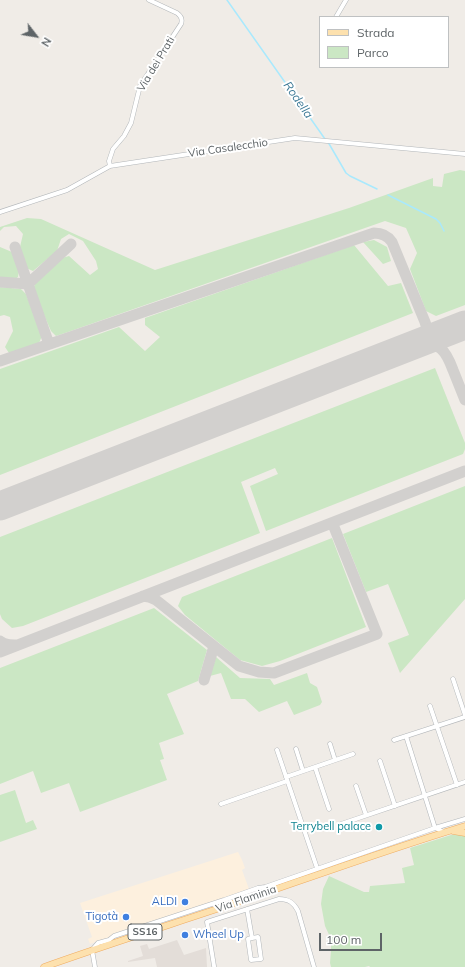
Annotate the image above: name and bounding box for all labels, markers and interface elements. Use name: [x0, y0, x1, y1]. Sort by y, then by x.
north arrow: [16, 16, 56, 56]
legend: [319, 16, 449, 68]
text: Strada: [357, 25, 395, 40]
street label: Via dei Prati: [134, 34, 178, 94]
text: N: [38, 35, 54, 49]
text: Parco: [357, 45, 389, 60]
water label: Rodella: [280, 79, 316, 121]
street label: Via Casalecchio: [187, 136, 269, 160]
place label: Terrybell palace: [291, 820, 371, 834]
marker: Terrybell palace: [374, 822, 384, 832]
street label: Via Flaminia: [214, 882, 278, 916]
place label: ALDI: [152, 895, 177, 909]
marker: ALDI: [180, 897, 190, 907]
place label: Tigotà: [85, 910, 118, 924]
marker: Tigotà: [121, 912, 131, 922]
road number: SS16: [128, 924, 162, 940]
scale bar: [321, 925, 384, 951]
place label: Wheel Up: [193, 928, 244, 942]
marker: Wheel Up: [180, 930, 190, 940]
text: 100 m: [326, 932, 361, 947]

